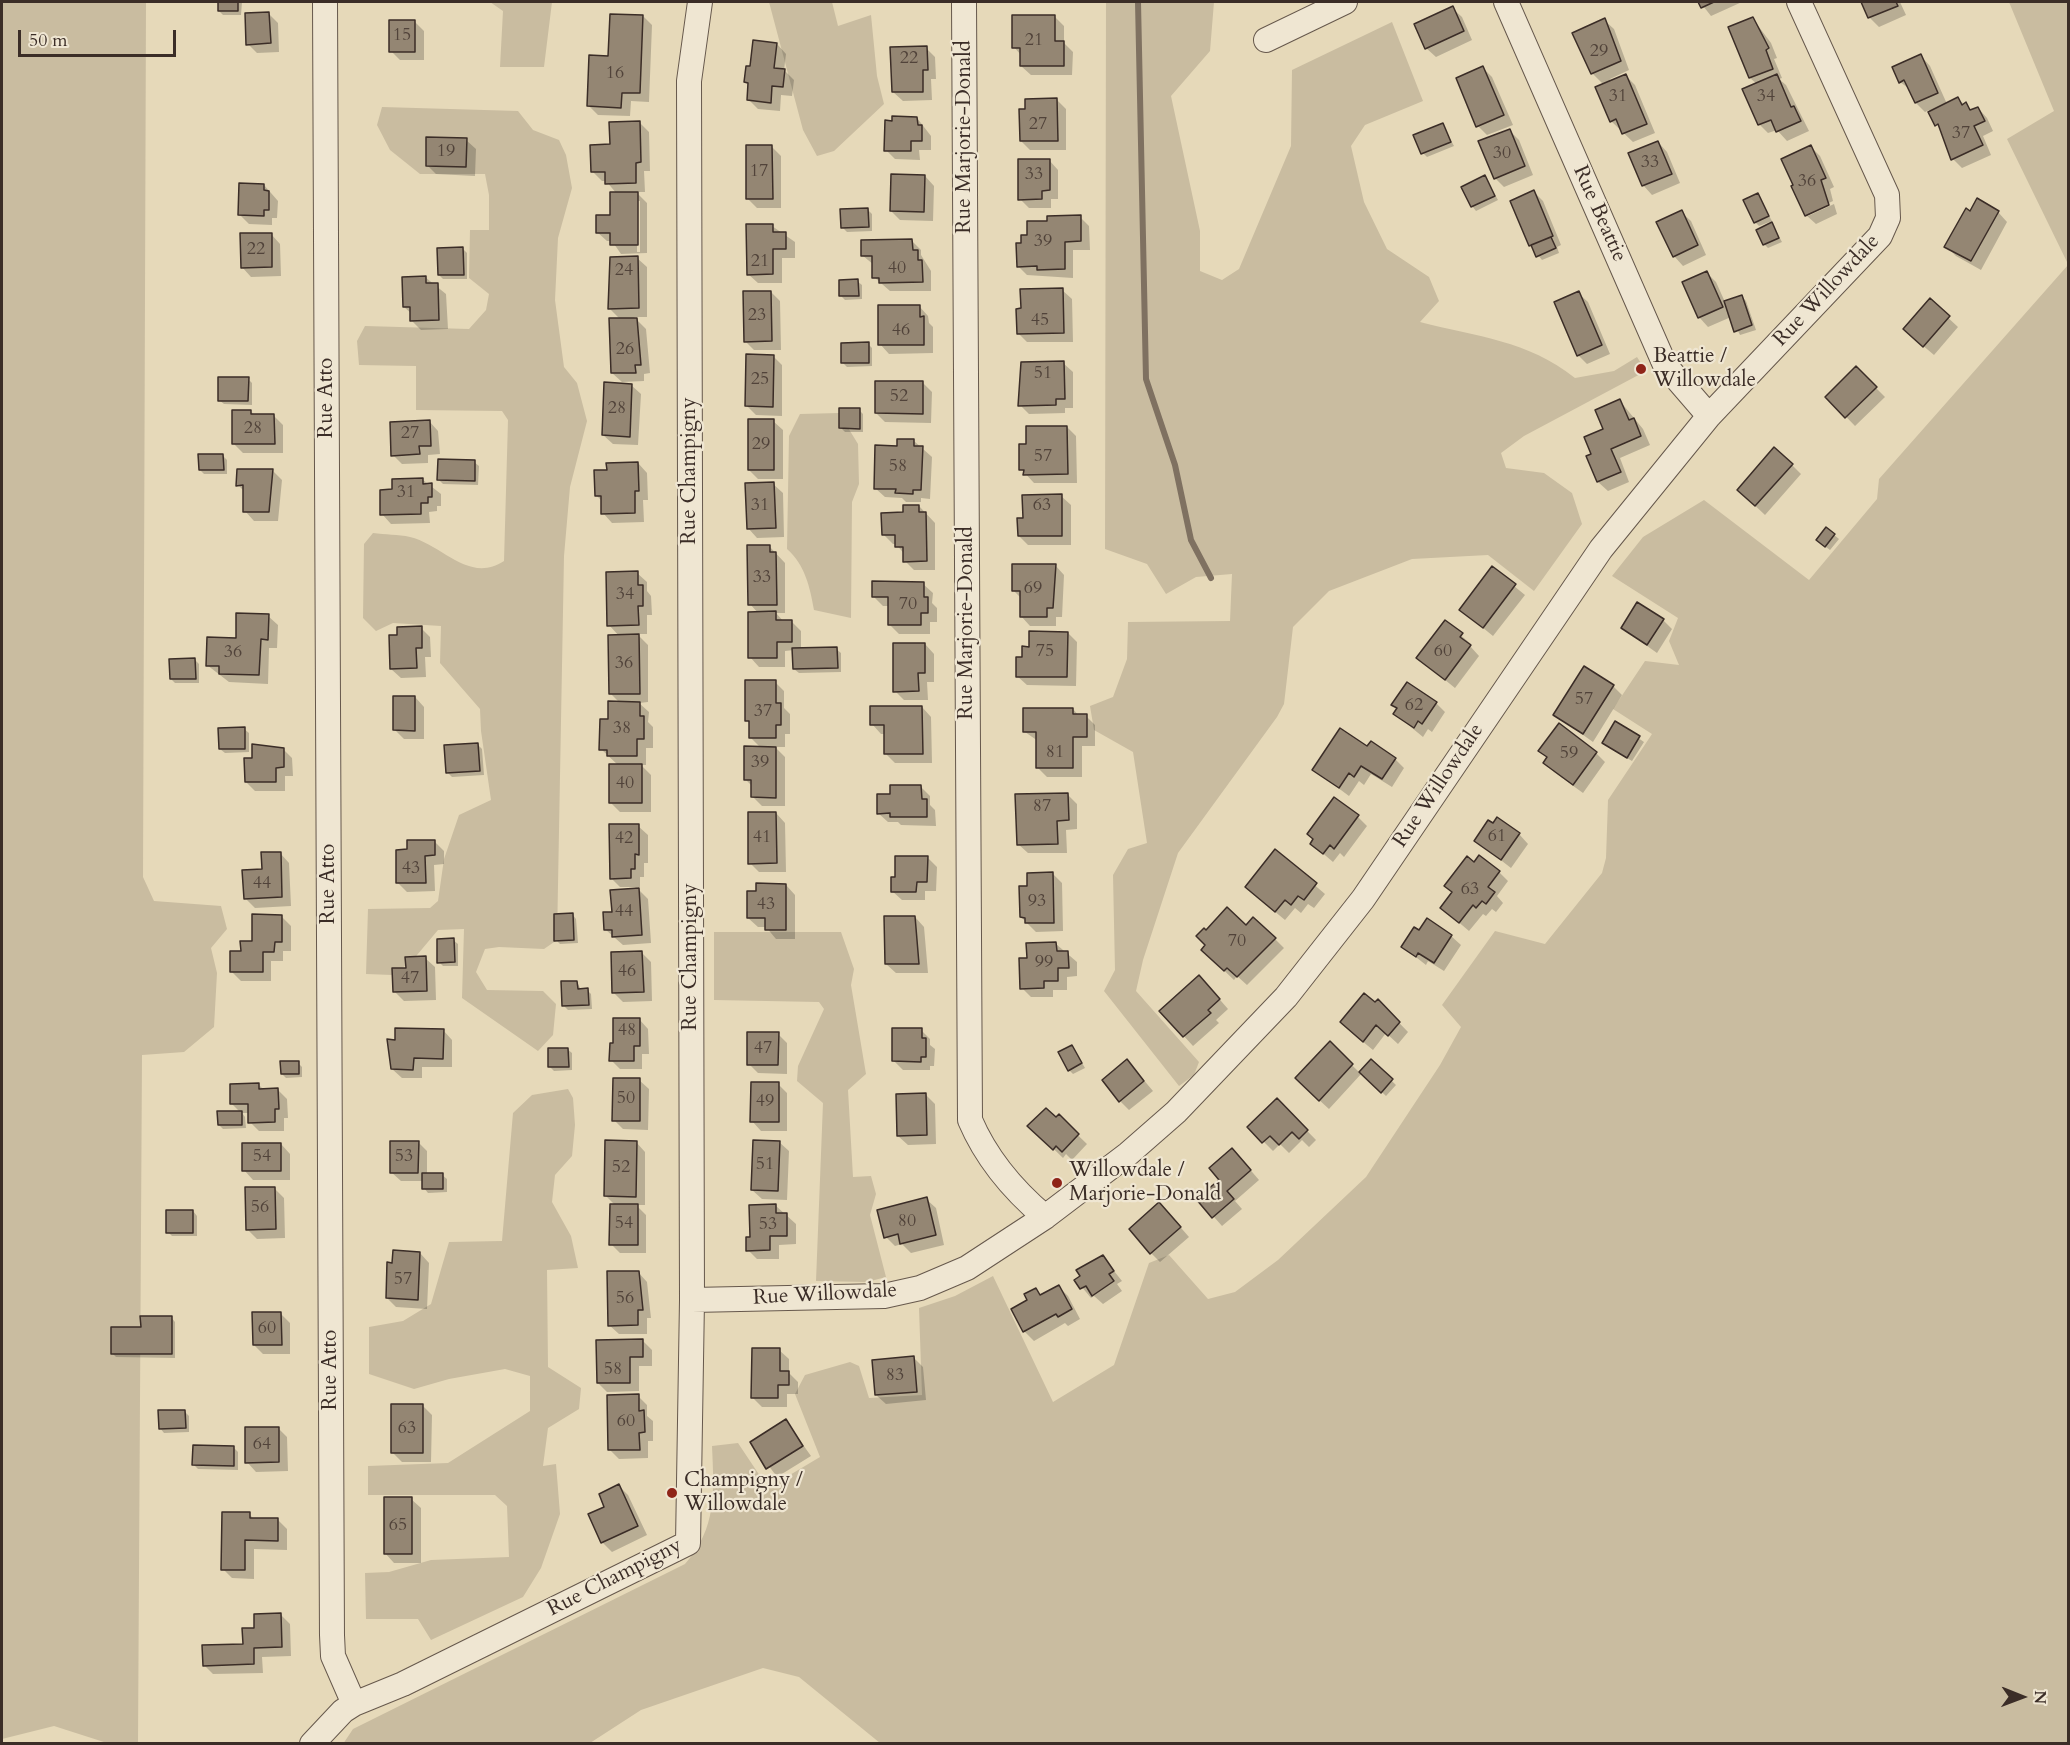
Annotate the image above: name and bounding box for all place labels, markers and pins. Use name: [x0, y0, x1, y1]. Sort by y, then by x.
place label: Beattie / Willowdale: [1653, 344, 1756, 394]
marker: Beattie / Willowdale: [1634, 362, 1648, 376]
place label: Willowdale / Marjorie-Donald: [1069, 1158, 1221, 1208]
marker: Willowdale / Marjorie-Donald: [1050, 1176, 1064, 1190]
place label: Champigny / Willowdale: [684, 1468, 803, 1518]
marker: Champigny / Willowdale: [665, 1486, 679, 1500]

